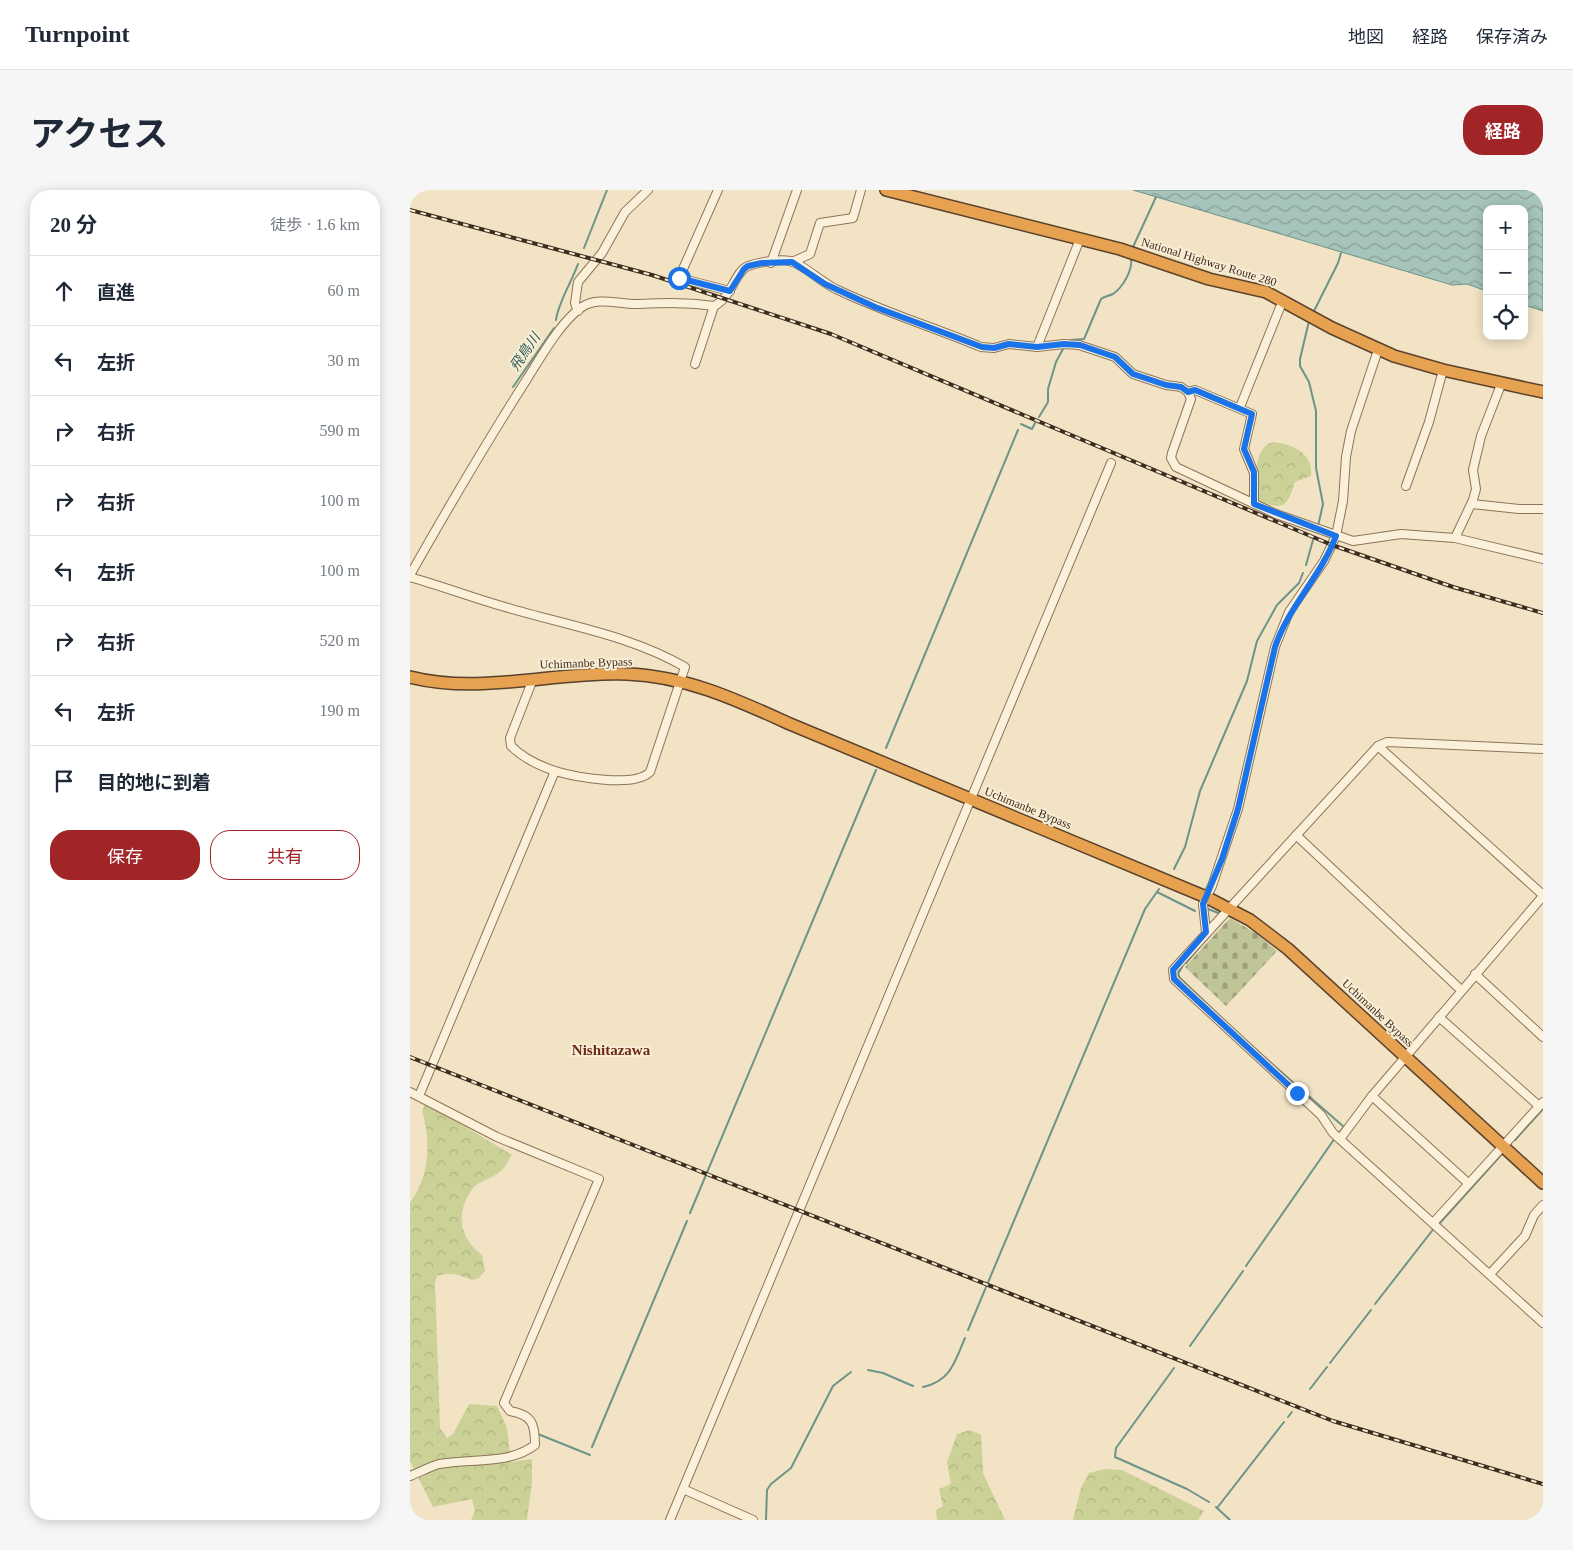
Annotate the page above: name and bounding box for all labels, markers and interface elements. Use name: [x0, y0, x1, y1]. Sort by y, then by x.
text: Turnpoint: [25, 21, 130, 47]
text: 地図: [1348, 27, 1384, 47]
text: 経路: [1412, 27, 1448, 47]
text: 保存済み: [1476, 27, 1548, 47]
button: 経路: [1463, 105, 1543, 155]
text: アクセス: [30, 115, 168, 154]
map controls: [1483, 205, 1528, 340]
button: +: [1483, 205, 1528, 250]
text: 20 分: [50, 213, 97, 237]
text: 徒歩 · 1.6 km: [270, 216, 360, 233]
street label: National Highway Route 280: [1140, 235, 1278, 289]
button: −: [1483, 250, 1528, 295]
route start: [668, 267, 691, 290]
icon: ahead: [50, 277, 78, 305]
text: 直進: [97, 282, 135, 303]
text: 60 m: [328, 282, 360, 299]
button: locate: [1483, 295, 1528, 340]
water label: 飛鳥川: [507, 329, 544, 374]
icon: left: [50, 347, 78, 375]
text: 左折: [97, 352, 135, 373]
text: 30 m: [328, 352, 360, 369]
icon: right: [50, 417, 78, 445]
text: 右折: [97, 422, 135, 443]
text: 590 m: [320, 422, 360, 439]
icon: right: [50, 487, 78, 515]
text: 右折: [97, 492, 135, 513]
text: 100 m: [320, 492, 360, 509]
icon: left: [50, 557, 78, 585]
text: 左折: [97, 562, 135, 583]
text: 100 m: [320, 562, 360, 579]
icon: right: [50, 627, 78, 655]
text: 右折: [97, 632, 135, 653]
text: 520 m: [320, 632, 360, 649]
street label: Uchimanbe Bypass: [539, 654, 633, 672]
icon: left: [50, 697, 78, 725]
text: 左折: [97, 702, 135, 723]
text: 190 m: [320, 702, 360, 719]
icon: arrive: [50, 767, 78, 795]
text: 目的地に到着: [97, 772, 211, 793]
street label: Uchimanbe Bypass: [982, 784, 1074, 832]
button: 保存: [50, 830, 200, 880]
button: 共有: [210, 830, 360, 880]
street label: Uchimanbe Bypass: [1339, 976, 1417, 1050]
district label: Nishitazawa: [572, 1042, 651, 1058]
route end: [1286, 1082, 1309, 1105]

